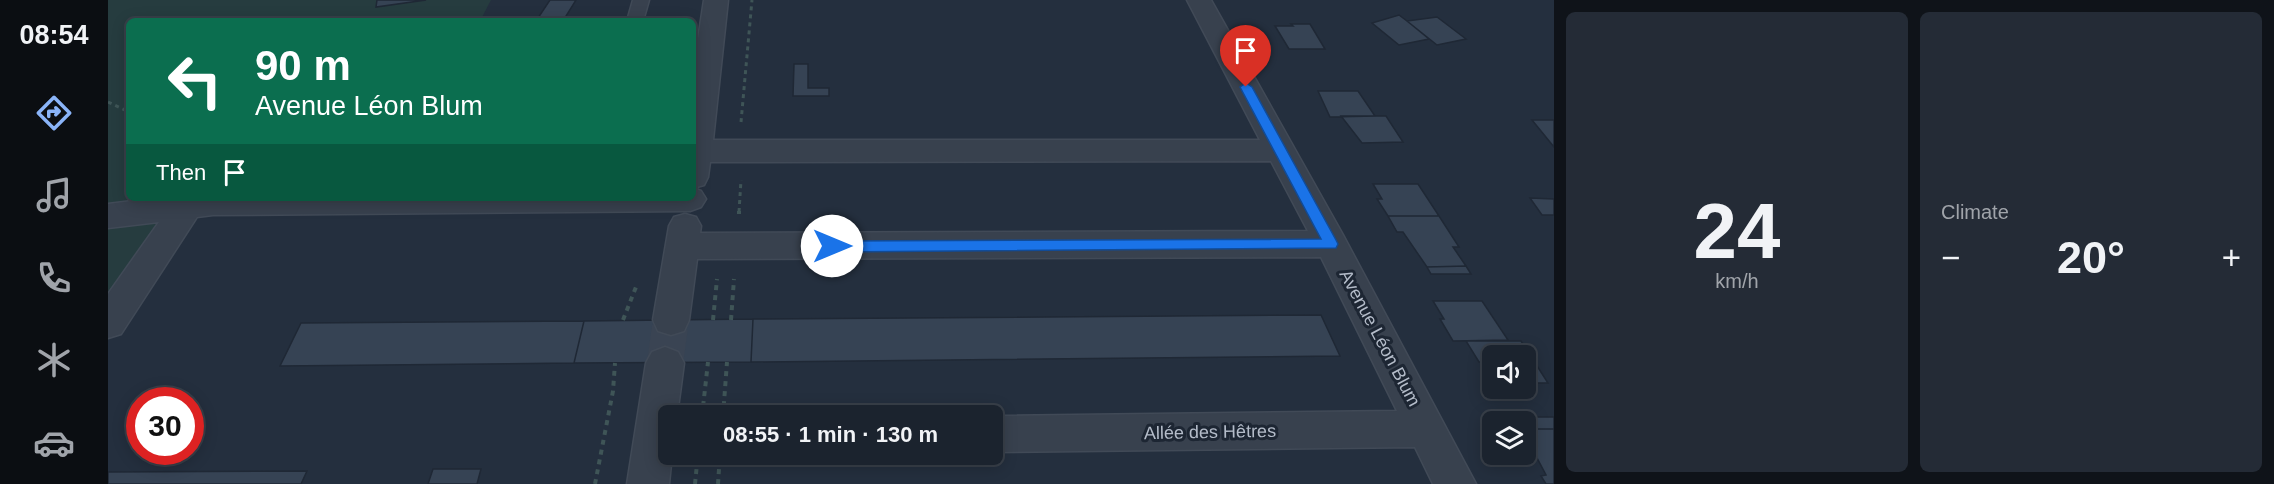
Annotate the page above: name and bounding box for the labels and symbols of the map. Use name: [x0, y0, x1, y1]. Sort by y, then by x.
pin: [1220, 25, 1271, 87]
position arrow: [800, 214, 864, 278]
street label: Avenue Léon Blum: [1336, 266, 1424, 410]
speed limit sign: 30: [126, 387, 204, 465]
street label: Allée des Hêtres: [1144, 421, 1276, 443]

